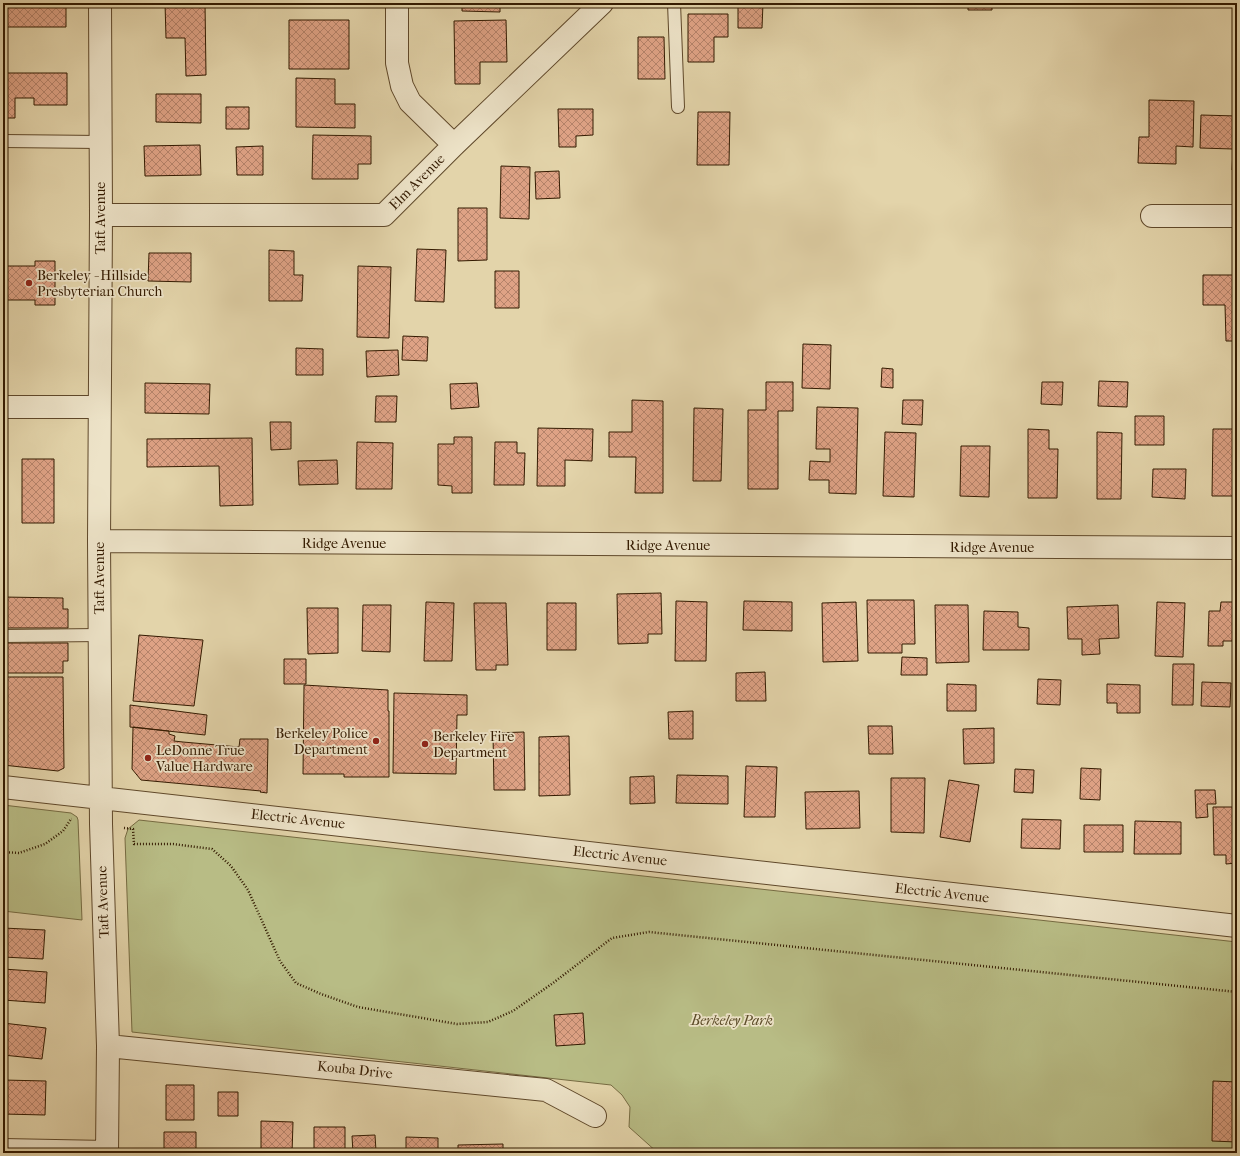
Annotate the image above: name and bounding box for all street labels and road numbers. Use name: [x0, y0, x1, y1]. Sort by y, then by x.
street label: Elm Avenue: [385, 150, 449, 214]
street label: Taft Avenue: [92, 182, 109, 254]
street label: Ridge Avenue: [302, 535, 386, 552]
street label: Ridge Avenue: [626, 537, 710, 554]
street label: Ridge Avenue: [950, 539, 1034, 556]
street label: Taft Avenue: [91, 542, 108, 614]
street label: Electric Avenue: [250, 806, 346, 832]
street label: Electric Avenue: [572, 843, 668, 869]
street label: Taft Avenue: [93, 865, 113, 939]
street label: Electric Avenue: [894, 880, 990, 906]
street label: Kouba Drive: [316, 1058, 394, 1082]

